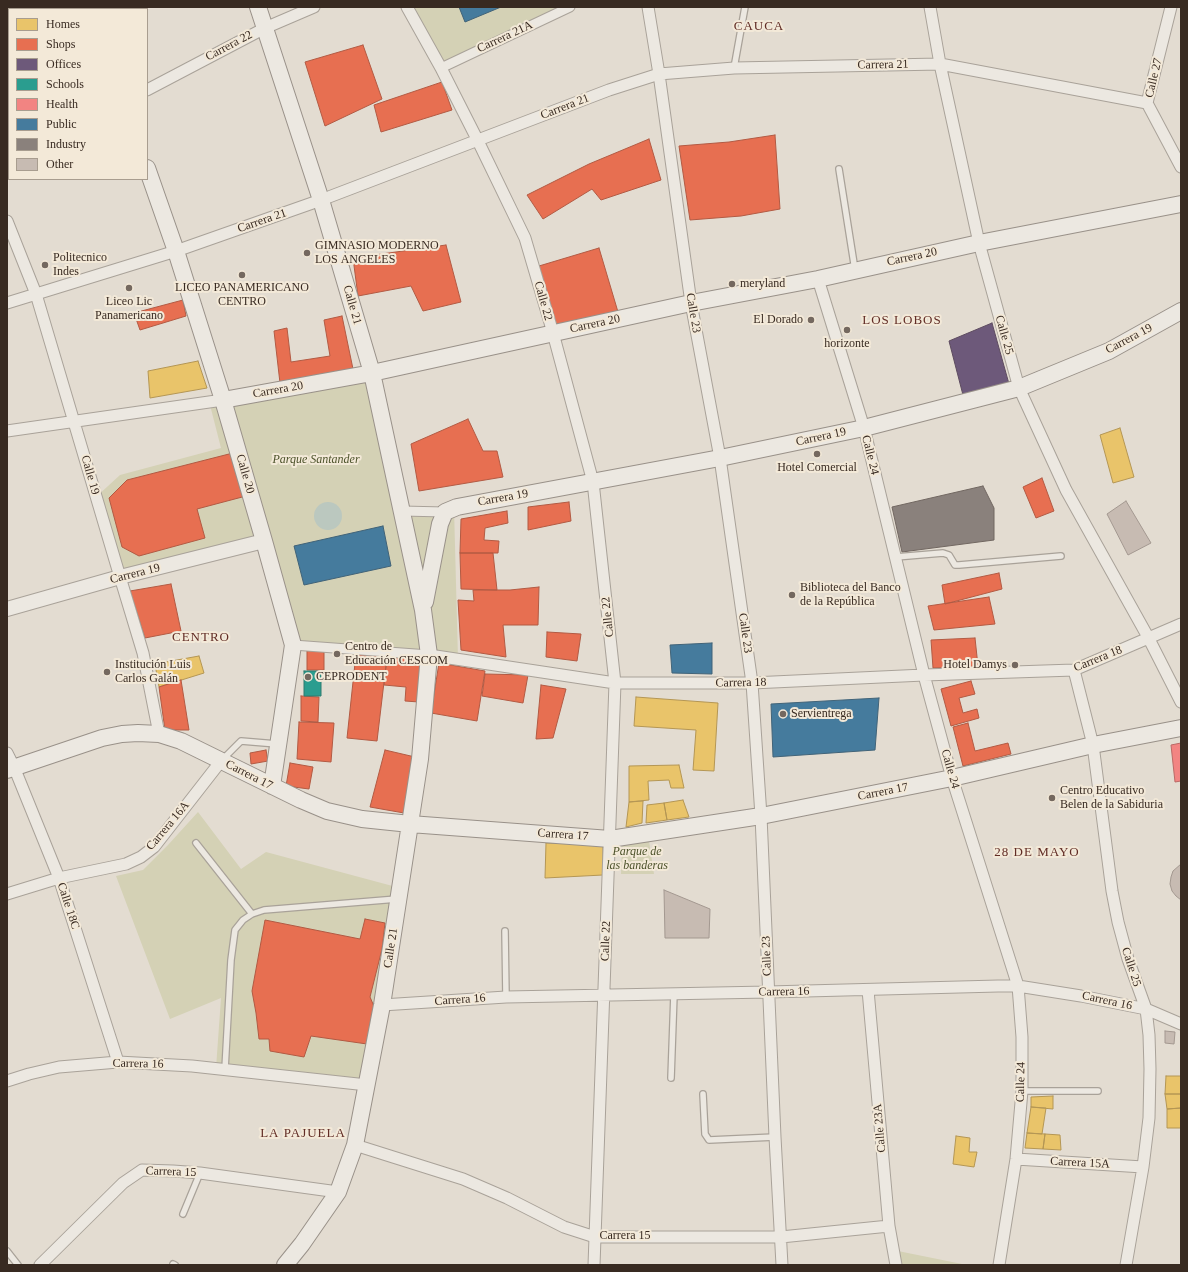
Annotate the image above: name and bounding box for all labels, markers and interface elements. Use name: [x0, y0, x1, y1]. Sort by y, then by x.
legend: [8, 8, 148, 180]
text: Homes: [46, 17, 80, 31]
street label: Carrera 21A: [475, 18, 535, 56]
district label: CAUCA: [734, 19, 784, 35]
street label: Carrera 22: [203, 28, 255, 64]
text: Shops: [46, 37, 75, 51]
text: Offices: [46, 57, 81, 71]
street label: Carrera 21: [857, 57, 909, 73]
street label: Calle 27: [1142, 57, 1166, 99]
text: Schools: [46, 77, 84, 91]
street label: Carrera 21: [539, 91, 591, 123]
text: Health: [46, 97, 78, 111]
text: Public: [46, 117, 77, 131]
text: Industry: [46, 137, 86, 151]
text: Other: [46, 157, 73, 171]
street label: Carrera 21: [236, 206, 288, 236]
place label: GIMNASIO MODERNO LOS ANGELES: [315, 239, 439, 267]
street label: Carrera 20: [886, 245, 938, 269]
marker: GIMNASIO MODERNO LOS ANGELES: [302, 248, 312, 258]
place label: Politecnico Indes: [53, 251, 107, 279]
marker: Politecnico Indes: [40, 260, 50, 270]
marker: LICEO PANAMERICANO CENTRO: [237, 270, 247, 280]
place label: meryland: [740, 277, 785, 291]
marker: meryland: [727, 279, 737, 289]
street label: Calle 22: [531, 280, 555, 322]
place label: LICEO PANAMERICANO CENTRO: [175, 281, 309, 309]
marker: Liceo Lic Panamericano: [124, 283, 134, 293]
street label: Calle 21: [340, 284, 364, 326]
street label: Calle 23: [682, 292, 704, 334]
place label: Liceo Lic Panamericano: [95, 295, 163, 323]
street label: Carrera 20: [569, 312, 621, 336]
place label: El Dorado: [753, 313, 803, 327]
district label: LOS LOBOS: [862, 313, 942, 329]
street label: Calle 25: [992, 314, 1016, 356]
marker: El Dorado: [806, 315, 816, 325]
street label: Carrera 19: [1103, 321, 1155, 357]
marker: horizonte: [842, 325, 852, 335]
place label: horizonte: [824, 337, 870, 351]
street label: Carrera 20: [252, 378, 304, 402]
street label: Carrera 19: [795, 425, 847, 449]
street label: Calle 24: [858, 434, 882, 476]
marker: Hotel Comercial: [812, 449, 822, 459]
street label: Calle 20: [233, 453, 257, 495]
park label: Parque Santander: [272, 453, 360, 467]
street label: Calle 19: [78, 454, 102, 496]
place label: Hotel Comercial: [777, 461, 857, 475]
street label: Carrera 19: [477, 486, 529, 510]
street label: Carrera 19: [109, 561, 161, 587]
place label: Biblioteca del Banco de la República: [800, 581, 901, 609]
marker: Biblioteca del Banco de la República: [787, 590, 797, 600]
street label: Calle 22: [599, 596, 617, 638]
street label: Calle 23: [735, 612, 755, 654]
district label: CENTRO: [172, 630, 230, 646]
place label: Centro de Educación CESCOM: [345, 640, 448, 668]
street label: Carrera 18: [1072, 643, 1124, 675]
marker: Centro de Educación CESCOM: [332, 649, 342, 659]
place label: Institución Luis Carlos Galán: [115, 658, 191, 686]
place label: Hotel Damys: [943, 658, 1007, 672]
marker: Hotel Damys: [1010, 660, 1020, 670]
marker: Institución Luis Carlos Galán: [102, 667, 112, 677]
place label: CEPRODENT: [316, 670, 387, 684]
marker: CEPRODENT: [303, 672, 313, 682]
street label: Carrera 18: [715, 675, 767, 691]
place label: Servientrega: [791, 707, 852, 721]
marker: Servientrega: [778, 709, 788, 719]
street label: Calle 24: [938, 748, 962, 790]
street label: Carrera 17: [223, 757, 275, 793]
street label: Carrera 17: [857, 780, 909, 804]
place label: Centro Educativo Belen de la Sabiduria: [1060, 784, 1163, 812]
marker: Centro Educativo Belen de la Sabiduria: [1047, 793, 1057, 803]
street label: Carrera 16A: [143, 799, 193, 853]
street label: Carrera 17: [537, 826, 589, 844]
park label: Parque de las banderas: [606, 845, 668, 873]
district label: 28 DE MAYO: [994, 845, 1080, 861]
street label: Calle 18C: [54, 881, 82, 931]
street label: Calle 22: [598, 921, 614, 961]
street label: Calle 21: [381, 927, 401, 969]
street label: Calle 23: [759, 936, 775, 976]
street label: Calle 25: [1118, 946, 1144, 988]
street label: Carrera 16: [758, 984, 810, 1000]
street label: Carrera 16: [1081, 989, 1133, 1013]
street label: Carrera 16: [434, 991, 486, 1009]
street label: Carrera 16: [112, 1056, 164, 1072]
street label: Calle 24: [1013, 1062, 1029, 1102]
street label: Calle 23A: [871, 1103, 889, 1153]
district label: LA PAJUELA: [260, 1126, 346, 1142]
street label: Carrera 15A: [1050, 1154, 1110, 1172]
street label: Carrera 15: [145, 1164, 197, 1180]
street label: Carrera 15: [600, 1229, 650, 1243]

